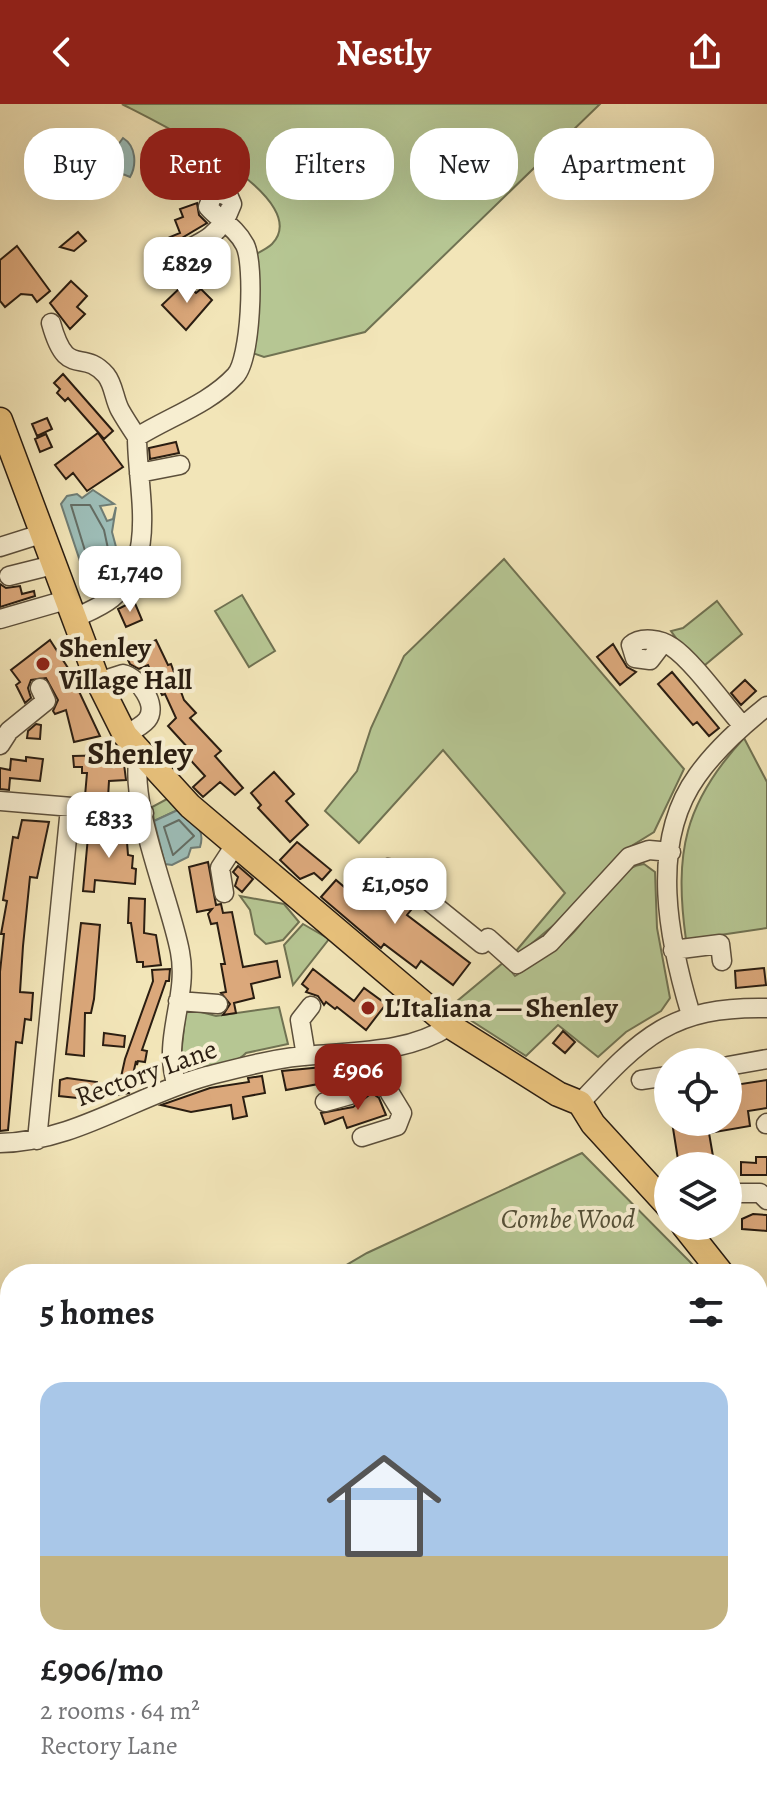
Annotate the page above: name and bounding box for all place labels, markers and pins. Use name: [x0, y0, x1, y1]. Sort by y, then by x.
pin: £829: [140, 237, 234, 305]
pin: £1,740: [65, 546, 195, 614]
place label: Shenley Village Hall: [58, 629, 193, 699]
marker: Shenley Village Hall: [34, 655, 52, 673]
pin: £833: [62, 792, 156, 860]
pin: £1,050: [330, 858, 460, 926]
place label: L'Italiana — Shenley: [384, 989, 619, 1027]
marker: L'Italiana — Shenley: [359, 999, 377, 1017]
pin: £906: [311, 1044, 405, 1112]

